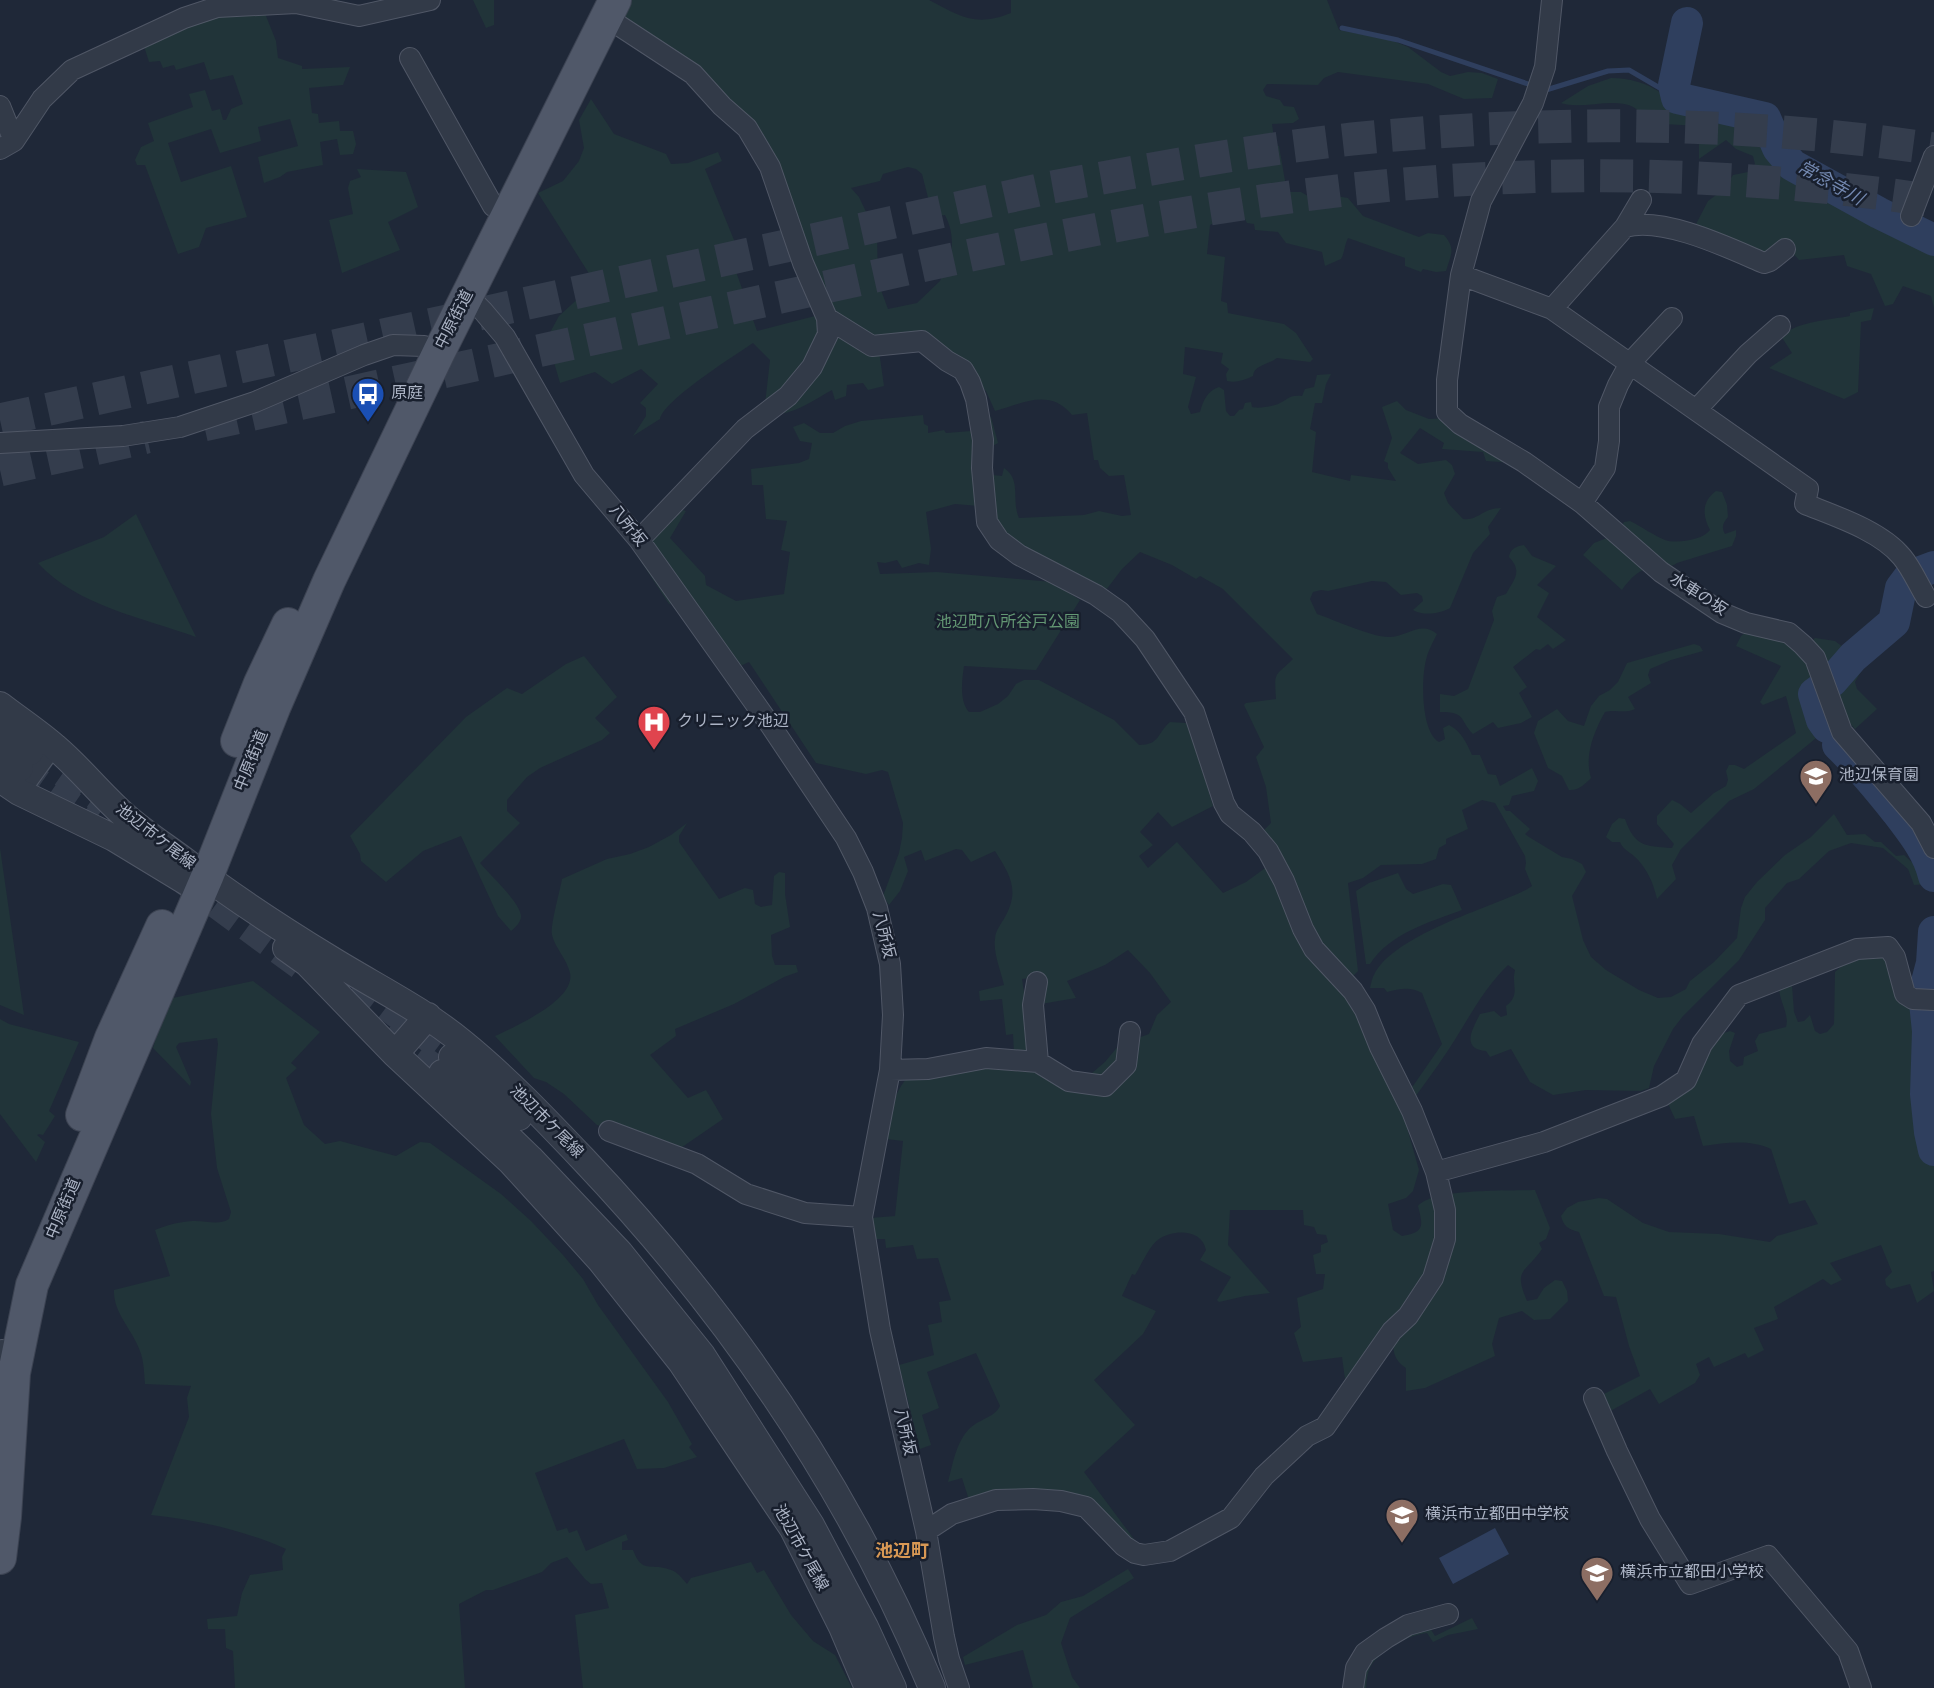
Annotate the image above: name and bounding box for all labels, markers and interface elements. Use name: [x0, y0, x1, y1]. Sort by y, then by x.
water label: 常念寺川: [1793, 156, 1869, 212]
street label: 中原街道: [432, 287, 478, 353]
bus stop icon: 原庭: [350, 376, 386, 423]
place label: 原庭: [391, 384, 423, 404]
street label: 八所坂: [604, 501, 650, 551]
street label: 水車の坂: [1666, 569, 1730, 621]
park label: 池辺町八所谷戸公園: [936, 613, 1080, 633]
hospital icon: クリニック池辺: [636, 704, 672, 751]
place label: クリニック池辺: [677, 712, 789, 732]
street label: 中原街道: [231, 728, 273, 794]
school or university icon: 池辺保育園: [1798, 758, 1834, 805]
place label: 池辺保育園: [1839, 766, 1919, 786]
street label: 池辺市ケ尾線: [111, 800, 199, 874]
street label: 八所坂: [867, 909, 899, 961]
street label: 池辺市ケ尾線: [505, 1081, 587, 1163]
street label: 中原街道: [42, 1176, 86, 1242]
street label: 八所坂: [889, 1406, 919, 1458]
school or university icon: 横浜市立都田中学校: [1384, 1497, 1420, 1544]
street label: 池辺市ケ尾線: [768, 1501, 832, 1595]
place label: 横浜市立都田中学校: [1425, 1505, 1569, 1525]
district label: 池辺町: [875, 1541, 929, 1564]
school or university icon: 横浜市立都田小学校: [1579, 1555, 1615, 1602]
place label: 横浜市立都田小学校: [1620, 1563, 1764, 1583]

